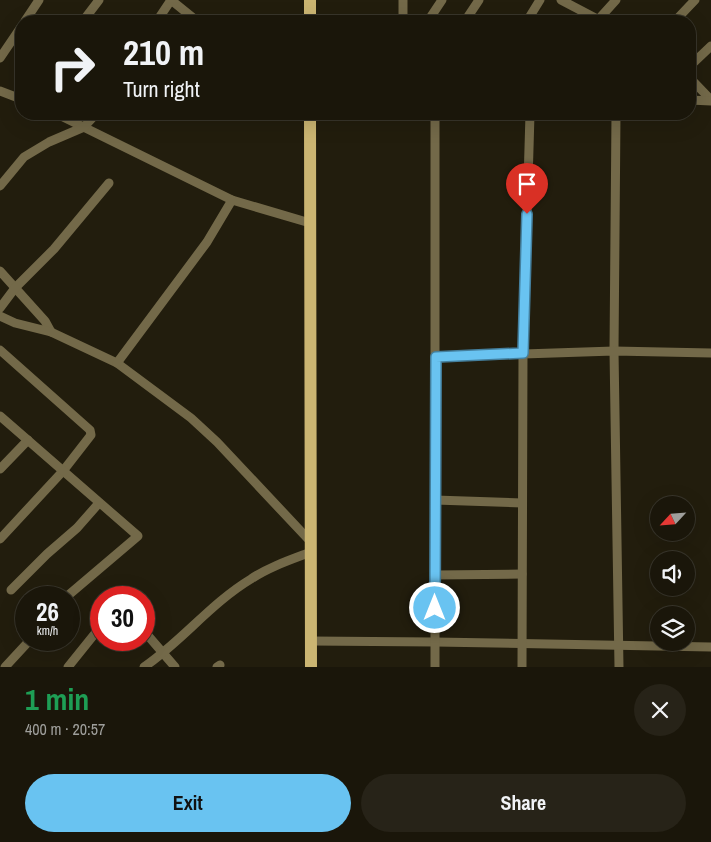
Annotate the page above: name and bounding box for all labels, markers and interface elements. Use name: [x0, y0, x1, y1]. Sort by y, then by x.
text: 210 m: [123, 29, 204, 76]
icon: right: [40, 35, 105, 100]
text: Turn right: [123, 74, 200, 104]
pin: [506, 163, 548, 214]
icon: arrive: [513, 170, 541, 198]
north arrow: [650, 496, 695, 541]
map controls: [650, 496, 695, 651]
button: sound: [650, 551, 695, 596]
position arrow: [408, 581, 460, 633]
speed limit sign: 30: [90, 586, 155, 651]
text: 26: [36, 595, 59, 629]
button: layers: [650, 606, 695, 651]
text: km/h: [37, 623, 58, 639]
text: 1 min: [25, 679, 89, 719]
button: close: [634, 684, 686, 736]
text: 400 m · 20:57: [25, 718, 105, 740]
button: Exit: [25, 774, 351, 832]
button: Share: [361, 774, 686, 832]

